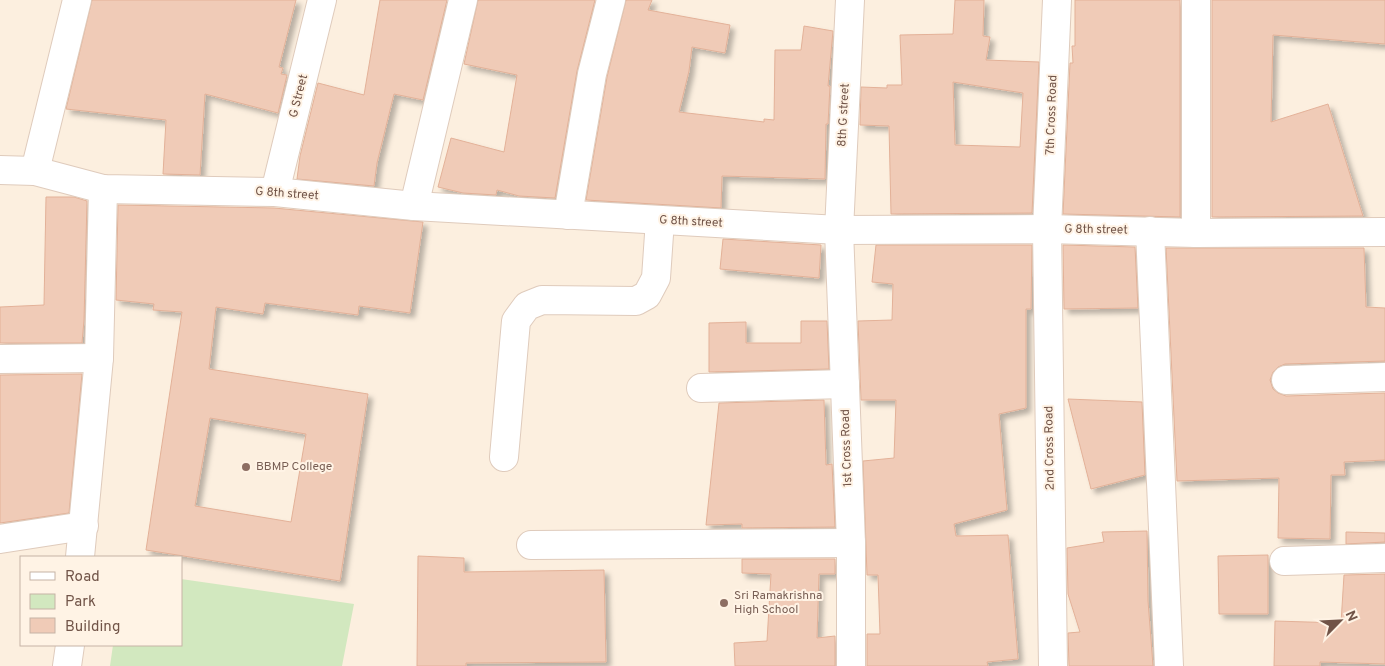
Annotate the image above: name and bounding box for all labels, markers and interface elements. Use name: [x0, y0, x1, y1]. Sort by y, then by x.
street label: G Street: [286, 73, 312, 119]
street label: 7th Cross Road: [1043, 75, 1061, 155]
street label: 8th G street: [834, 83, 854, 147]
street label: G 8th street: [255, 184, 319, 204]
street label: G 8th street: [659, 212, 723, 232]
street label: G 8th street: [1064, 221, 1128, 239]
street label: 2nd Cross Road: [1041, 406, 1059, 490]
street label: 1st Cross Road: [838, 409, 856, 487]
place label: BBMP College: [256, 459, 332, 475]
marker: BBMP College: [240, 461, 252, 473]
legend: [20, 556, 182, 646]
text: Road: [65, 568, 100, 587]
place label: Sri Ramakrishna High School: [734, 588, 822, 618]
text: Park: [65, 593, 96, 612]
north arrow: [1315, 596, 1365, 646]
marker: Sri Ramakrishna High School: [718, 597, 730, 609]
text: N: [1341, 608, 1360, 624]
text: Building: [65, 618, 120, 637]

